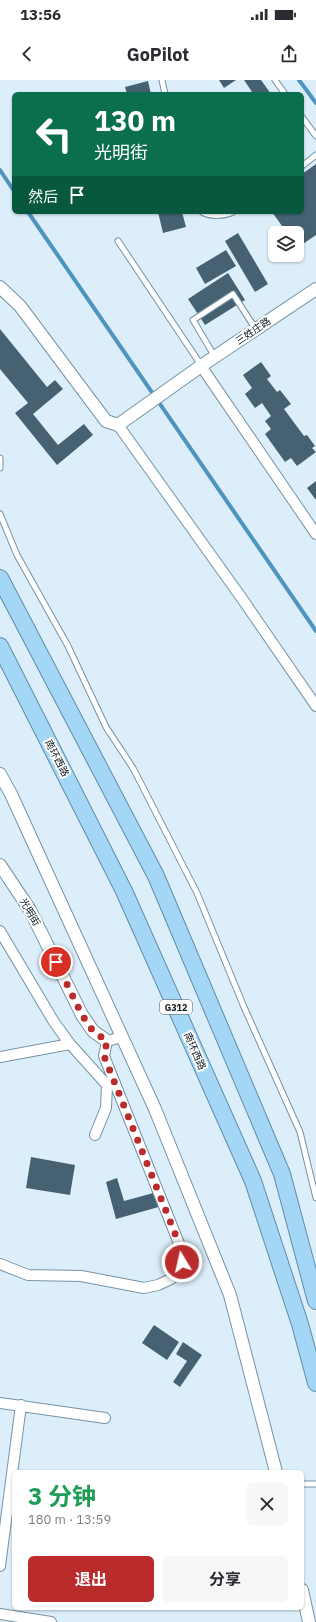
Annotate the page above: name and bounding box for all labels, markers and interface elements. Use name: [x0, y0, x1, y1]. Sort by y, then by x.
text: 13:56: [20, 5, 61, 24]
icon: back: [16, 43, 38, 65]
text: GoPilot: [127, 43, 189, 66]
icon: share: [278, 43, 300, 65]
text: 130 m: [94, 102, 176, 139]
icon: left: [28, 108, 80, 160]
text: 光明街: [94, 141, 148, 164]
icon: arrive: [66, 184, 88, 206]
text: 然后: [28, 187, 58, 206]
map controls: [268, 226, 304, 262]
button: layers: [268, 226, 304, 262]
street label: 三姓庄路: [233, 314, 273, 348]
street label: 南环西路: [42, 737, 72, 779]
street label: 光明街: [17, 896, 43, 928]
pin: [39, 945, 73, 979]
icon: arrive: [45, 951, 67, 973]
road number: G312: [160, 1000, 192, 1014]
street label: 南环西路: [181, 1030, 209, 1072]
position arrow: [161, 1241, 203, 1283]
text: 3 分钟: [28, 1480, 96, 1512]
button: close: [246, 1483, 288, 1525]
text: 180 m · 13:59: [28, 1511, 111, 1528]
button: 退出: [28, 1556, 154, 1602]
button: 分享: [162, 1556, 288, 1602]

